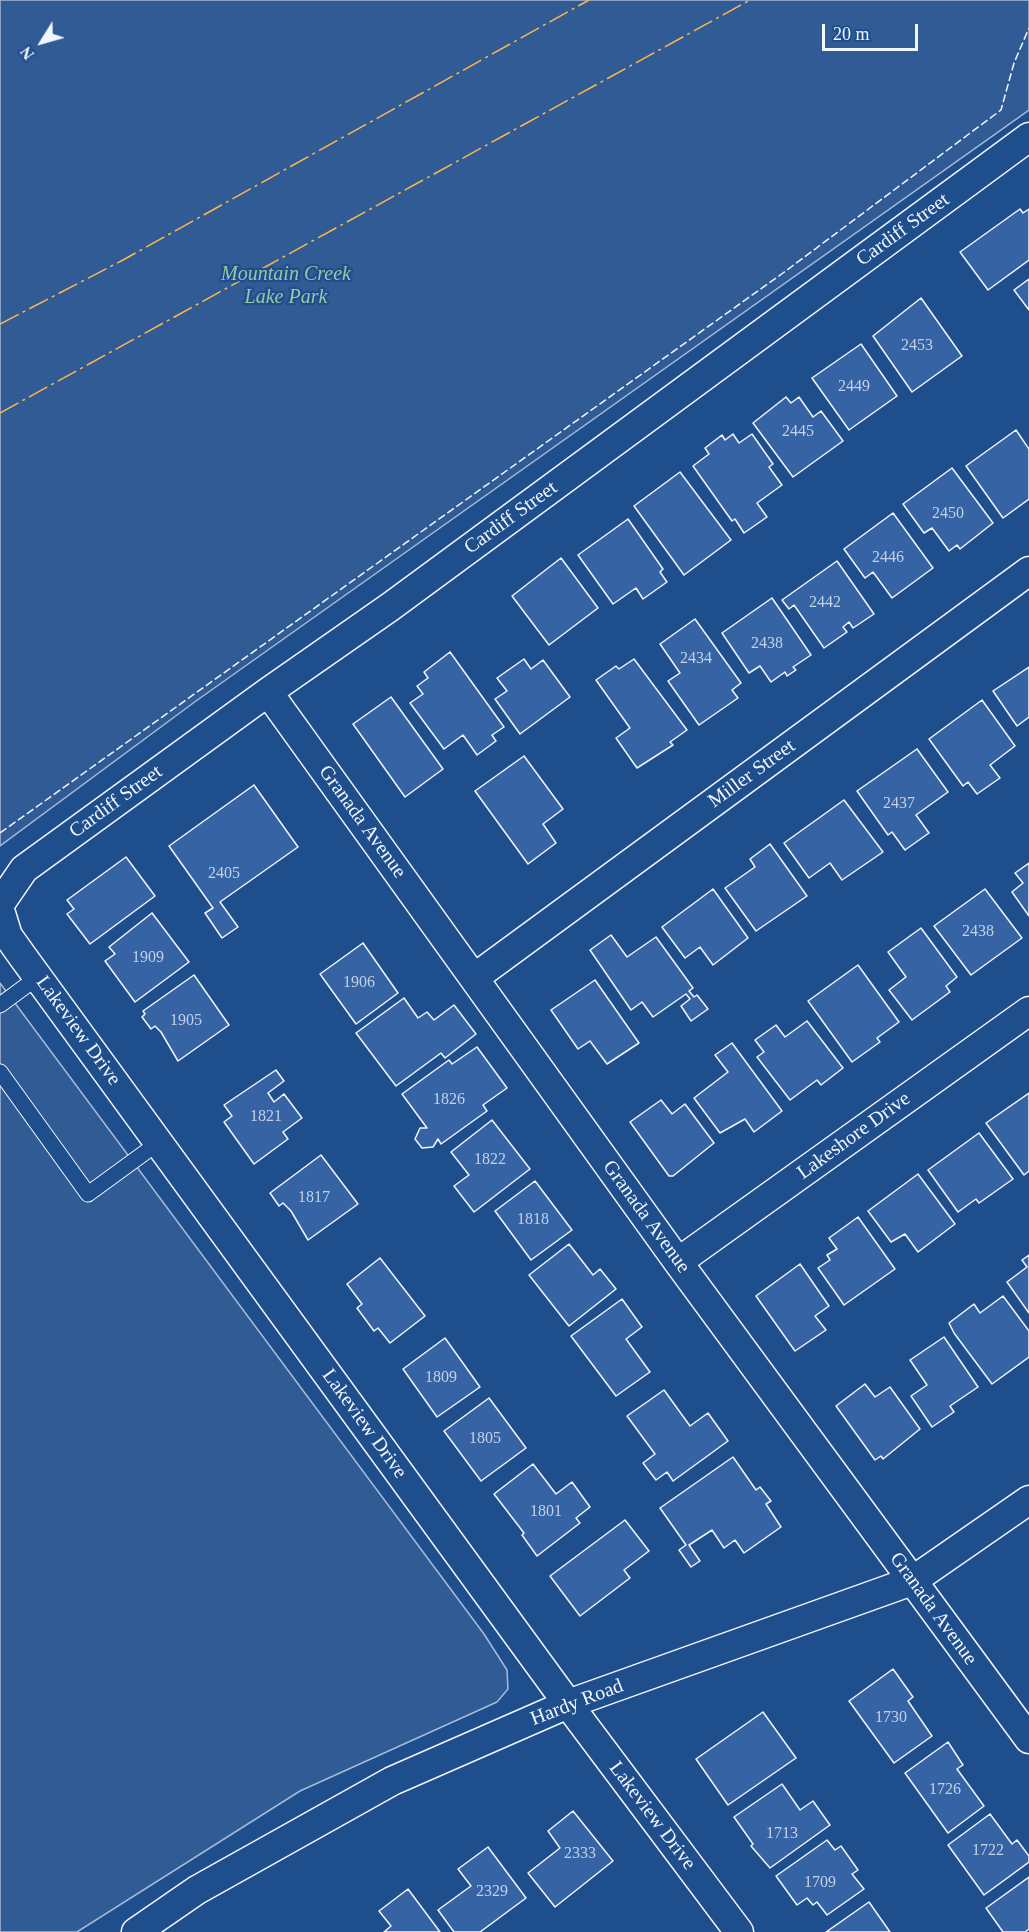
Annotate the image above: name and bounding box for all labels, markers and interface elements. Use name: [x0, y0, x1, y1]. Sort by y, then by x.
north arrow: [12, 12, 72, 72]
scale bar: [825, 12, 921, 50]
text: 20 m: [833, 24, 870, 44]
text: N: [17, 43, 37, 63]
street label: Cardiff Street: [852, 188, 954, 272]
park label: Mountain Creek Lake Park: [221, 263, 351, 310]
house number: 2453: [901, 336, 933, 356]
house number: 2449: [838, 377, 870, 397]
house number: 2445: [782, 422, 814, 442]
street label: Cardiff Street: [460, 476, 562, 560]
house number: 2450: [932, 504, 964, 524]
house number: 2446: [872, 548, 904, 568]
house number: 2442: [809, 593, 841, 613]
house number: 2438: [751, 634, 783, 654]
house number: 2434: [680, 649, 712, 669]
street label: Miller Street: [704, 734, 800, 814]
street label: Cardiff Street: [65, 760, 167, 844]
street label: Granada Avenue: [313, 761, 411, 883]
house number: 2437: [883, 794, 915, 814]
house number: 2405: [208, 864, 240, 884]
house number: 2438: [962, 922, 994, 942]
house number: 1909: [132, 948, 164, 968]
street label: Lakeview Drive: [30, 972, 126, 1090]
house number: 1906: [343, 973, 375, 993]
house number: 1905: [170, 1011, 202, 1031]
street label: Lakeshore Drive: [793, 1087, 915, 1185]
house number: 1826: [433, 1090, 465, 1110]
house number: 1821: [250, 1107, 282, 1127]
house number: 1822: [474, 1150, 506, 1170]
street label: Granada Avenue: [597, 1156, 695, 1278]
house number: 1817: [298, 1188, 330, 1208]
house number: 1818: [517, 1210, 549, 1230]
street label: Lakeview Drive: [316, 1365, 412, 1483]
house number: 1809: [425, 1368, 457, 1388]
house number: 1805: [469, 1429, 501, 1449]
house number: 1801: [530, 1502, 562, 1522]
street label: Granada Avenue: [884, 1548, 982, 1670]
street label: Hardy Road: [527, 1674, 627, 1732]
house number: 1730: [875, 1708, 907, 1728]
street label: Lakeview Drive: [603, 1757, 701, 1875]
house number: 1726: [929, 1780, 961, 1800]
house number: 1713: [766, 1824, 798, 1844]
house number: 1722: [972, 1841, 1004, 1861]
house number: 2333: [564, 1844, 596, 1864]
house number: 1709: [804, 1873, 836, 1893]
house number: 2329: [476, 1882, 508, 1902]

